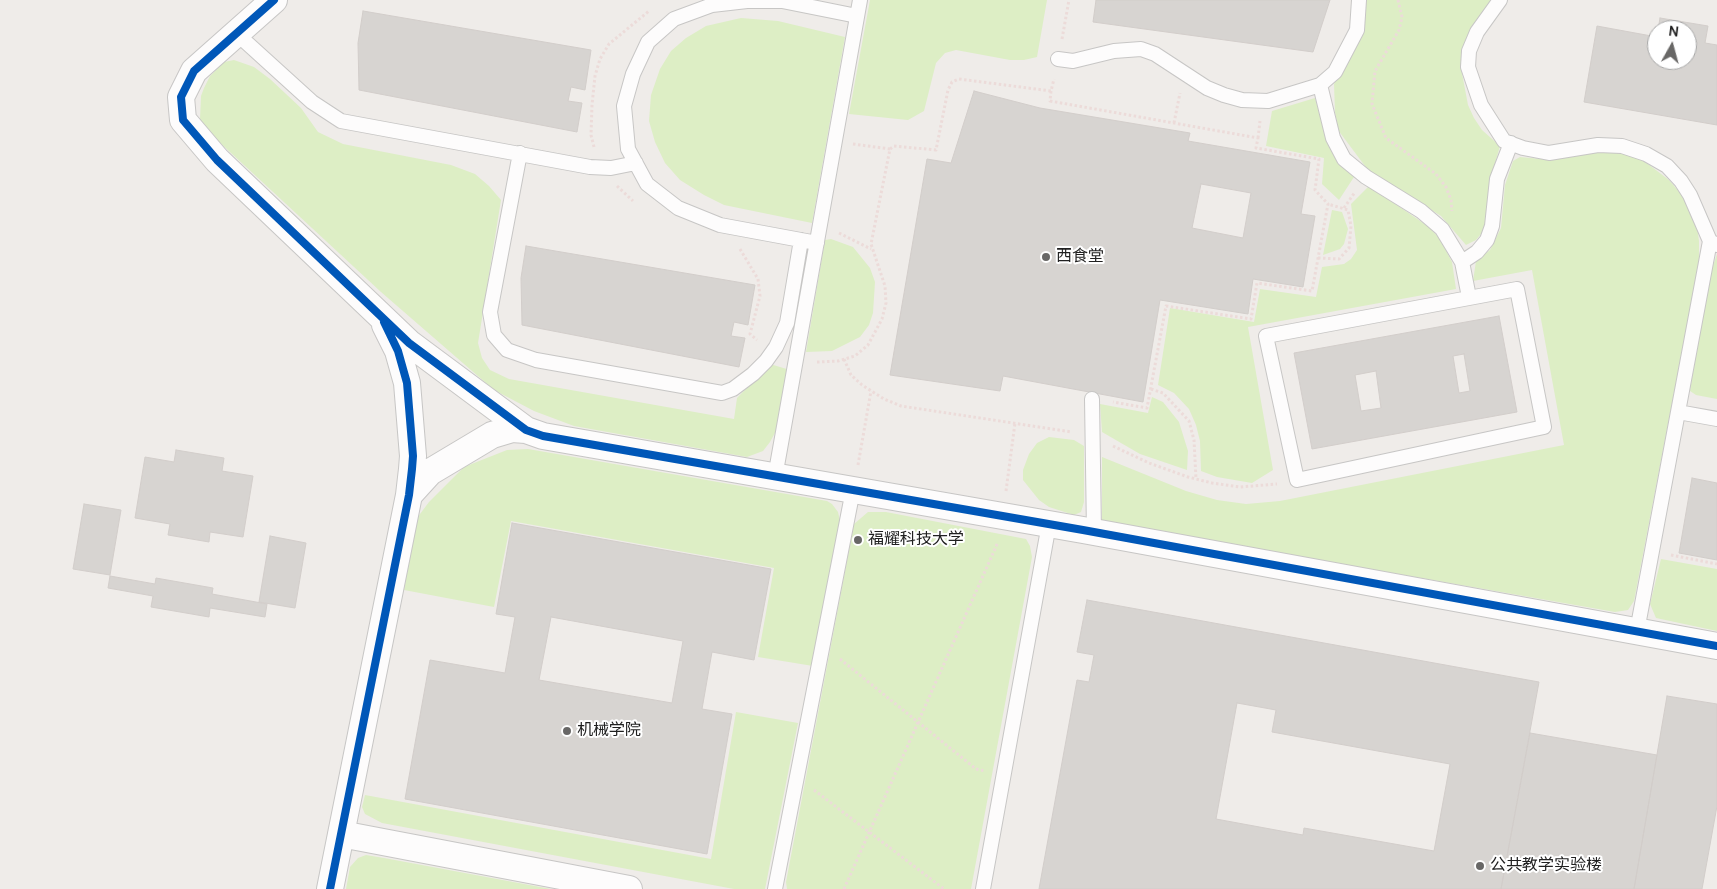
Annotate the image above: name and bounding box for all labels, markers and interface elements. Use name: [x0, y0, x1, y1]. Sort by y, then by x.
north arrow: [1647, 20, 1697, 70]
text: N: [1668, 21, 1680, 41]
place label: 西食堂: [1056, 247, 1104, 267]
marker: 西食堂: [1040, 251, 1052, 263]
place label: 福耀科技大学: [868, 530, 964, 550]
marker: 福耀科技大学: [852, 534, 864, 546]
place label: 机械学院: [577, 721, 641, 741]
marker: 机械学院: [561, 725, 573, 737]
place label: 公共教学实验楼: [1490, 856, 1602, 876]
marker: 公共教学实验楼: [1474, 860, 1486, 872]

